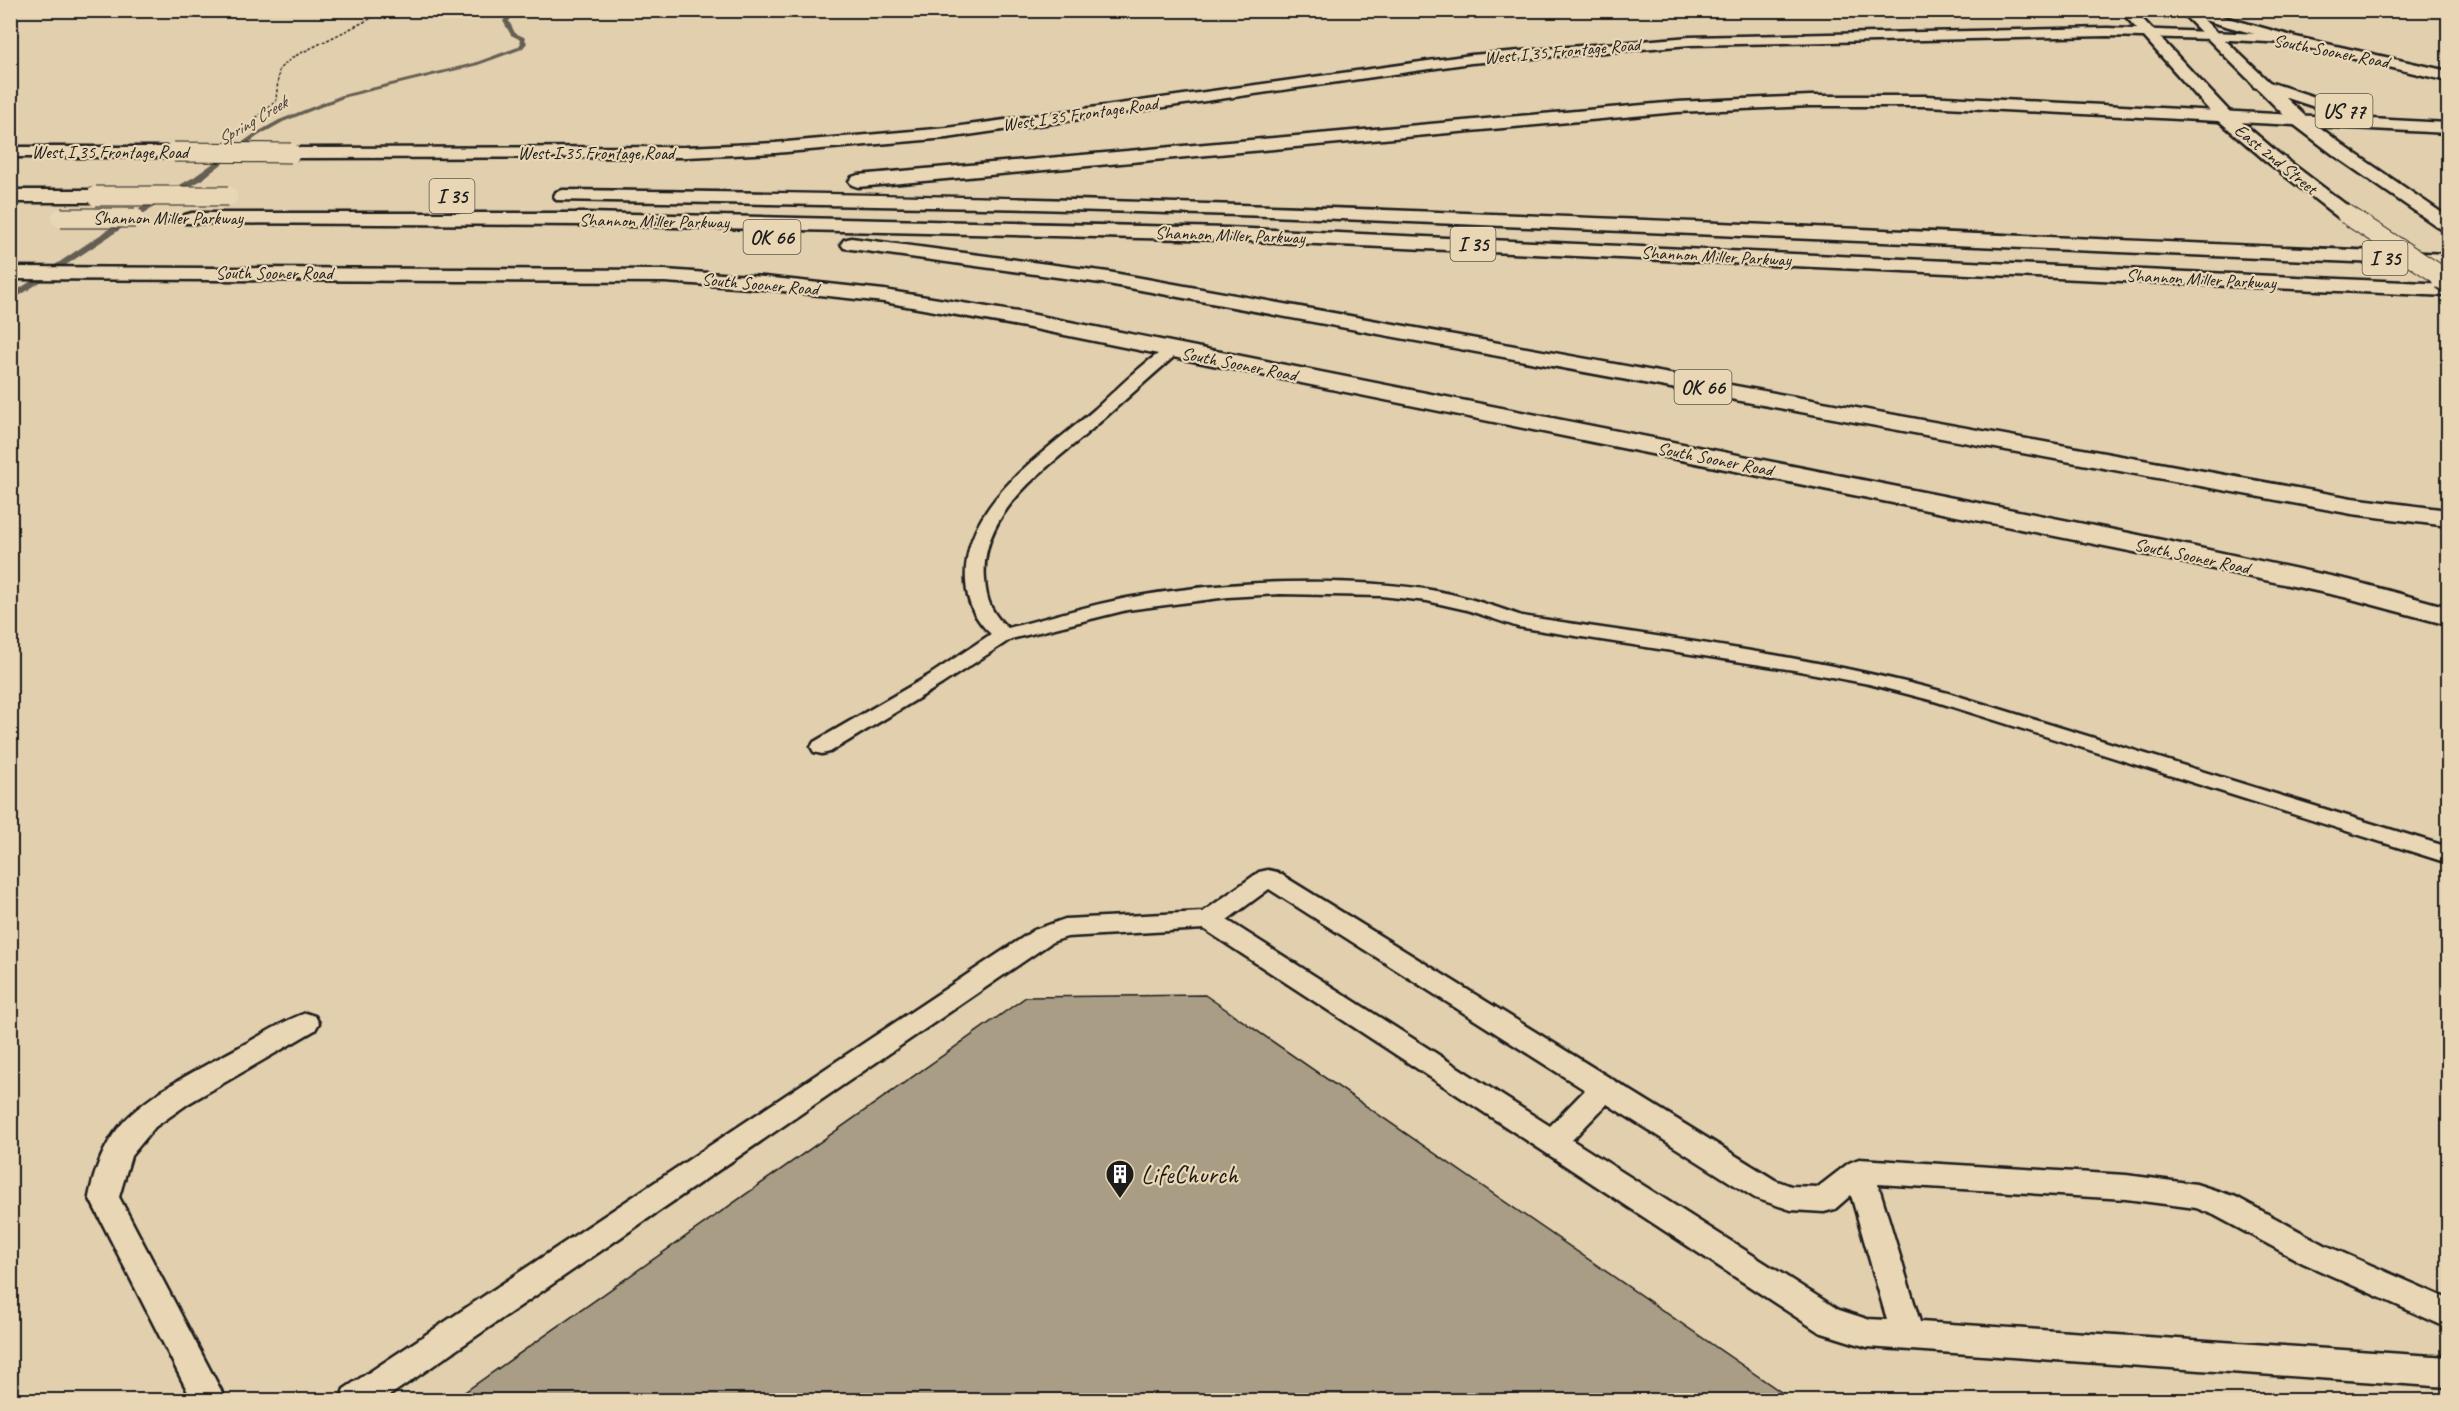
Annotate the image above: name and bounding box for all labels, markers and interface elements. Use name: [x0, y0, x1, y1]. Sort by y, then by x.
street label: South Sooner Road: [2271, 29, 2393, 74]
street label: West I 35 Frontage Road: [1483, 33, 1644, 69]
water label: Spring Creek: [213, 90, 294, 150]
street label: West I 35 Frontage Road: [1001, 92, 1162, 136]
road number: US 77: [2316, 94, 2372, 128]
street label: East 2nd Street: [2230, 119, 2323, 200]
street label: West I 35 Frontage Road: [32, 141, 191, 163]
street label: West I 35 Frontage Road: [518, 142, 677, 164]
road number: I 35: [430, 179, 474, 213]
street label: Shannon Miller Parkway: [93, 207, 245, 229]
street label: Shannon Miller Parkway: [579, 209, 731, 233]
road number: OK 66: [744, 220, 800, 254]
street label: Shannon Miller Parkway: [1155, 221, 1307, 249]
road number: I 35: [1450, 227, 1496, 261]
street label: Shannon Miller Parkway: [1641, 241, 1793, 271]
road number: I 35: [2362, 241, 2408, 275]
street label: South Sooner Road: [215, 262, 335, 284]
street label: Shannon Miller Parkway: [2126, 264, 2278, 294]
street label: South Sooner Road: [701, 268, 822, 300]
street label: South Sooner Road: [1179, 342, 1301, 387]
road number: OK 66: [1674, 370, 1732, 404]
street label: South Sooner Road: [1655, 437, 1777, 482]
street label: South Sooner Road: [2132, 533, 2254, 580]
building icon: LifeChurch: [1104, 1158, 1136, 1200]
place label: LifeChurch: [1141, 1158, 1239, 1191]

